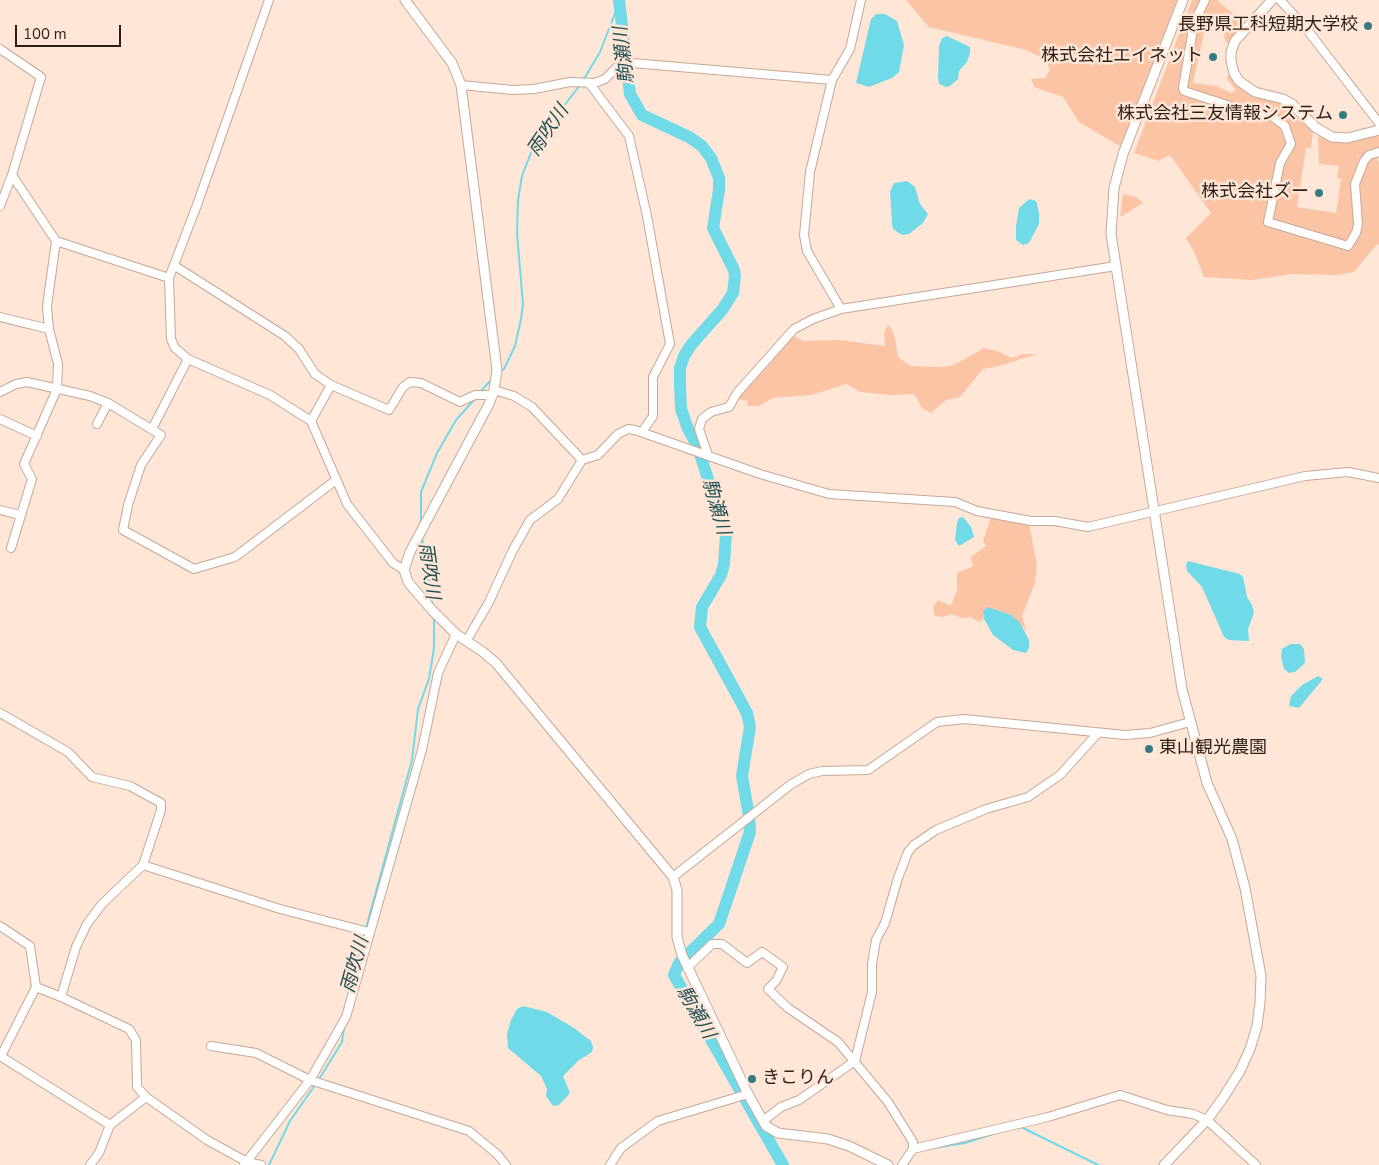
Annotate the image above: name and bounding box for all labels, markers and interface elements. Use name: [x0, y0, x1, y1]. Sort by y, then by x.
scale bar: [18, 15, 124, 47]
place label: 長野県工科短期大学校: [1178, 15, 1358, 37]
marker: 長野県工科短期大学校: [1362, 20, 1374, 32]
text: 100 m: [23, 24, 67, 44]
water label: 駒瀬川: [610, 25, 640, 85]
place label: 株式会社エイネット: [1041, 46, 1203, 68]
marker: 株式会社エイネット: [1207, 51, 1219, 63]
water label: 雨吹川: [524, 101, 574, 161]
place label: 株式会社三友情報システム: [1117, 104, 1333, 126]
marker: 株式会社三友情報システム: [1337, 109, 1349, 121]
place label: 株式会社ズー: [1201, 182, 1309, 204]
marker: 株式会社ズー: [1313, 187, 1325, 199]
water label: 駒瀬川: [696, 476, 734, 538]
water label: 雨吹川: [413, 541, 443, 601]
place label: 東山観光農園: [1159, 738, 1267, 760]
marker: 東山観光農園: [1143, 743, 1155, 755]
water label: 雨吹川: [338, 935, 374, 995]
water label: 駒瀬川: [671, 983, 719, 1043]
place label: きこりん: [762, 1068, 834, 1090]
marker: きこりん: [746, 1073, 758, 1085]

